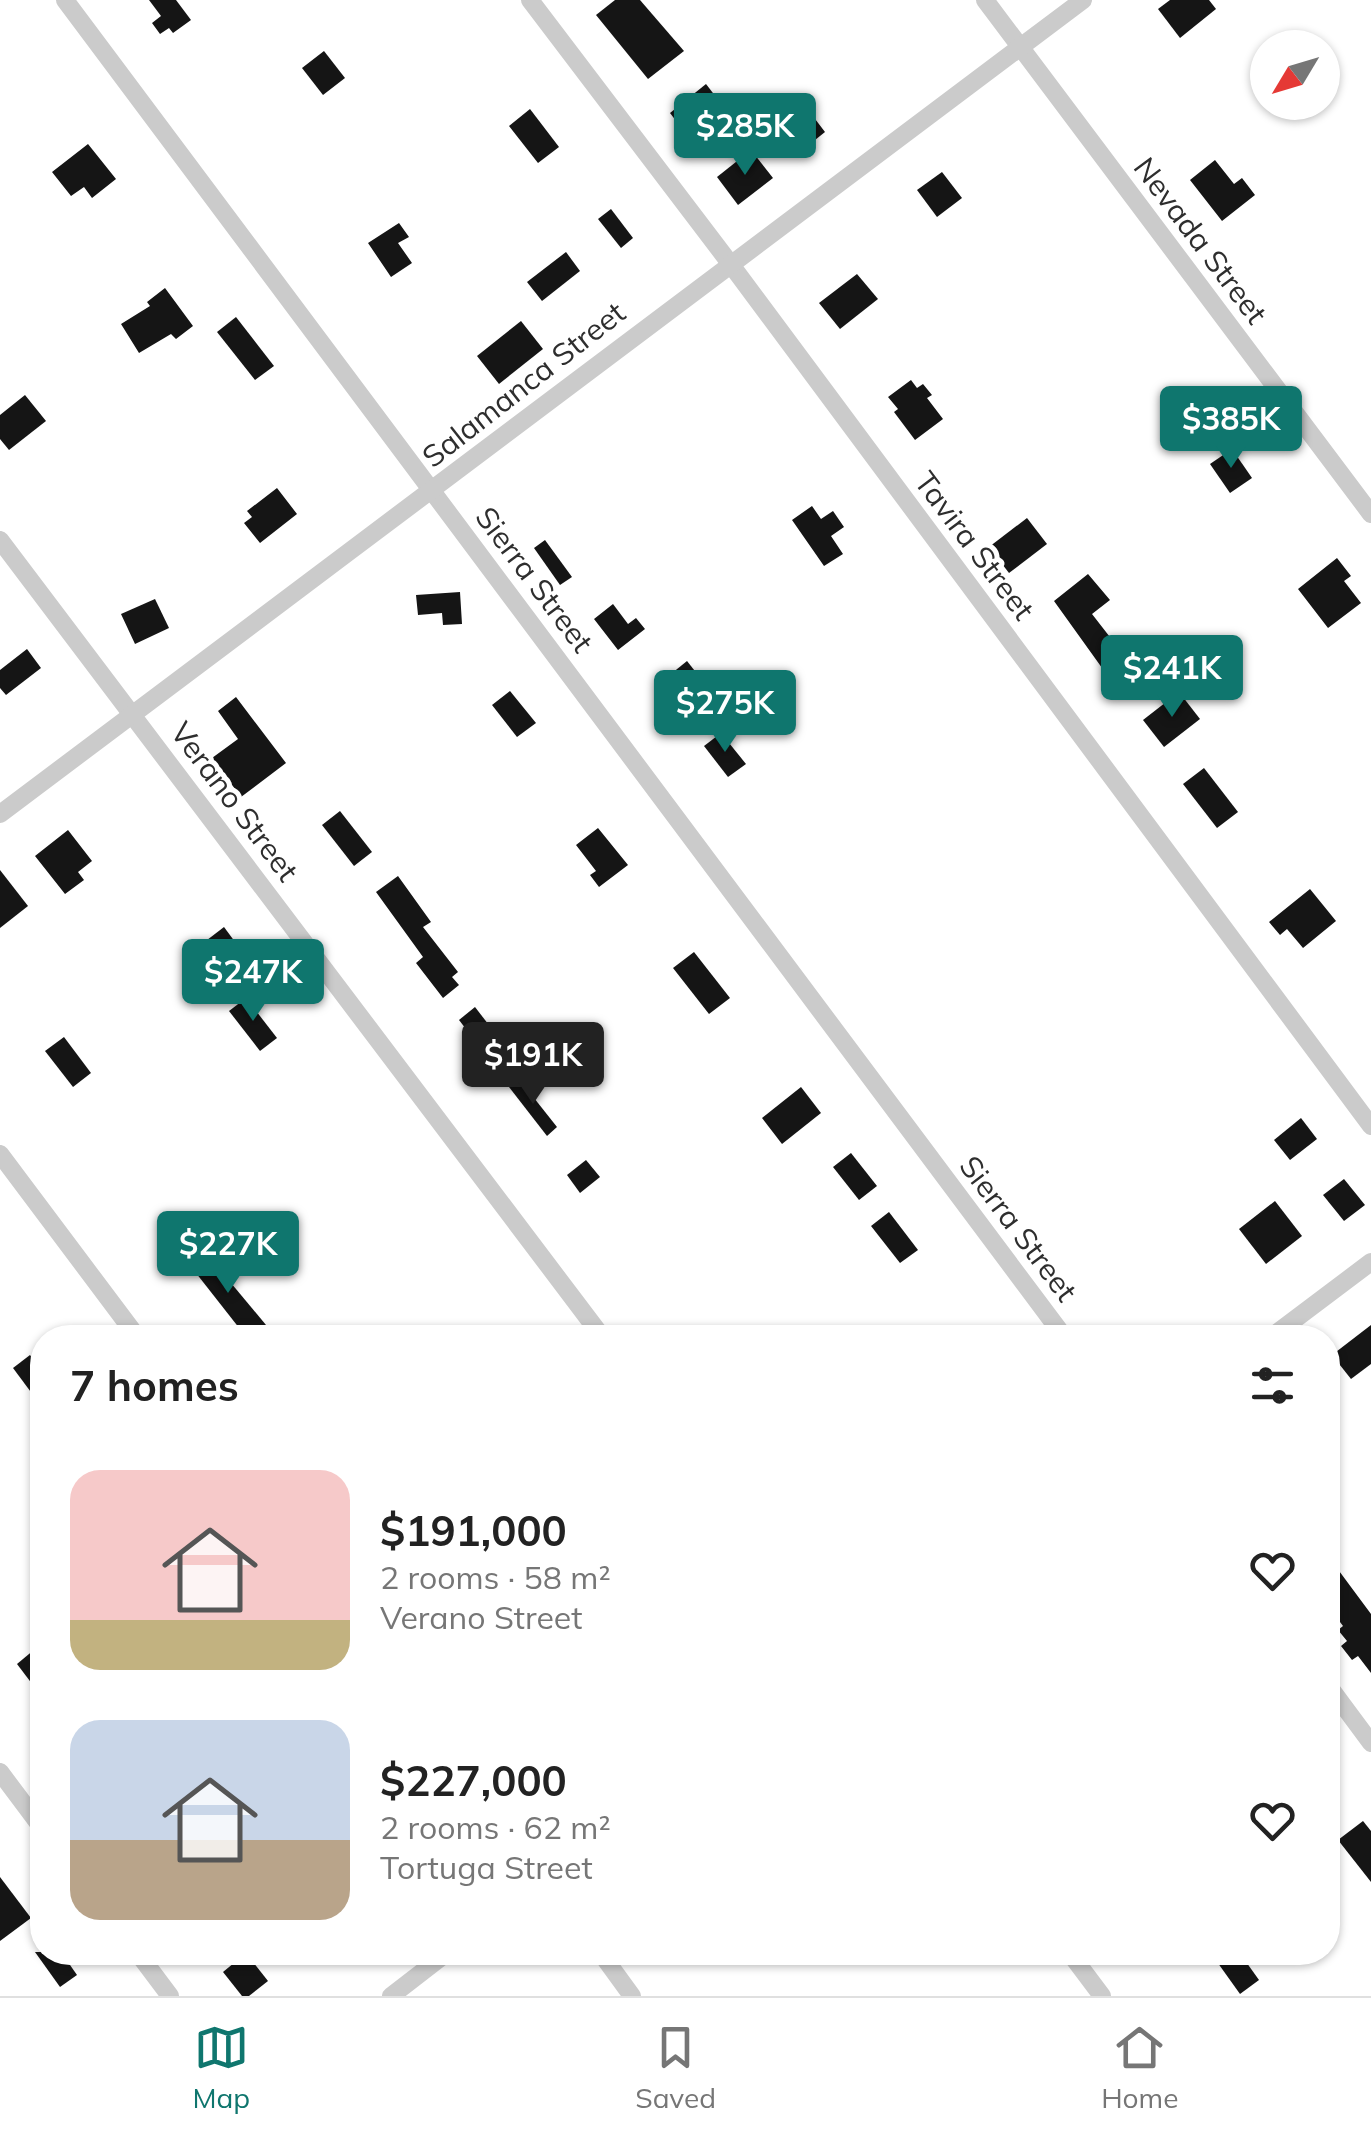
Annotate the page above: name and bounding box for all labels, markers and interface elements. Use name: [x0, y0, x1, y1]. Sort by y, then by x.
north arrow: [1250, 30, 1340, 120]
map controls: [1250, 30, 1340, 120]
pin: $285K: [675, 93, 815, 178]
text: $285K: [696, 105, 794, 145]
street label: Nevada Street: [1126, 150, 1276, 331]
street label: Salamanca Street: [414, 293, 633, 475]
pin: $385K: [1161, 386, 1301, 471]
text: $385K: [1182, 398, 1280, 438]
street label: Tavira Street: [907, 464, 1043, 627]
street label: Sierra Street: [468, 499, 602, 660]
pin: $241K: [1102, 635, 1242, 720]
text: $241K: [1123, 647, 1221, 687]
pin: $275K: [655, 670, 795, 755]
text: $275K: [676, 682, 774, 722]
street label: Verano Street: [163, 714, 307, 889]
pin: $247K: [183, 939, 323, 1024]
text: $247K: [204, 951, 302, 991]
pin: $191K: [463, 1022, 603, 1107]
text: $191K: [484, 1034, 582, 1074]
street label: Sierra Street: [952, 1148, 1086, 1309]
pin: $227K: [158, 1211, 298, 1296]
text: $227K: [179, 1223, 277, 1263]
icon: filters: [1245, 1358, 1300, 1413]
text: 7 homes: [70, 1359, 239, 1412]
text: $191,000: [380, 1504, 567, 1557]
icon: home: [150, 1510, 270, 1630]
icon: heart: [1245, 1543, 1300, 1598]
text: 2 rooms · 58 m²: [380, 1557, 611, 1597]
text: Verano Street: [380, 1597, 582, 1637]
text: $227,000: [380, 1754, 567, 1807]
icon: home: [150, 1760, 270, 1880]
icon: heart: [1245, 1793, 1300, 1848]
text: 2 rooms · 62 m²: [380, 1807, 611, 1847]
text: Tortuga Street: [380, 1847, 593, 1887]
tab: Map: [193, 2020, 250, 2115]
tab: Saved: [635, 2020, 716, 2115]
tab: Home: [1101, 2020, 1178, 2115]

